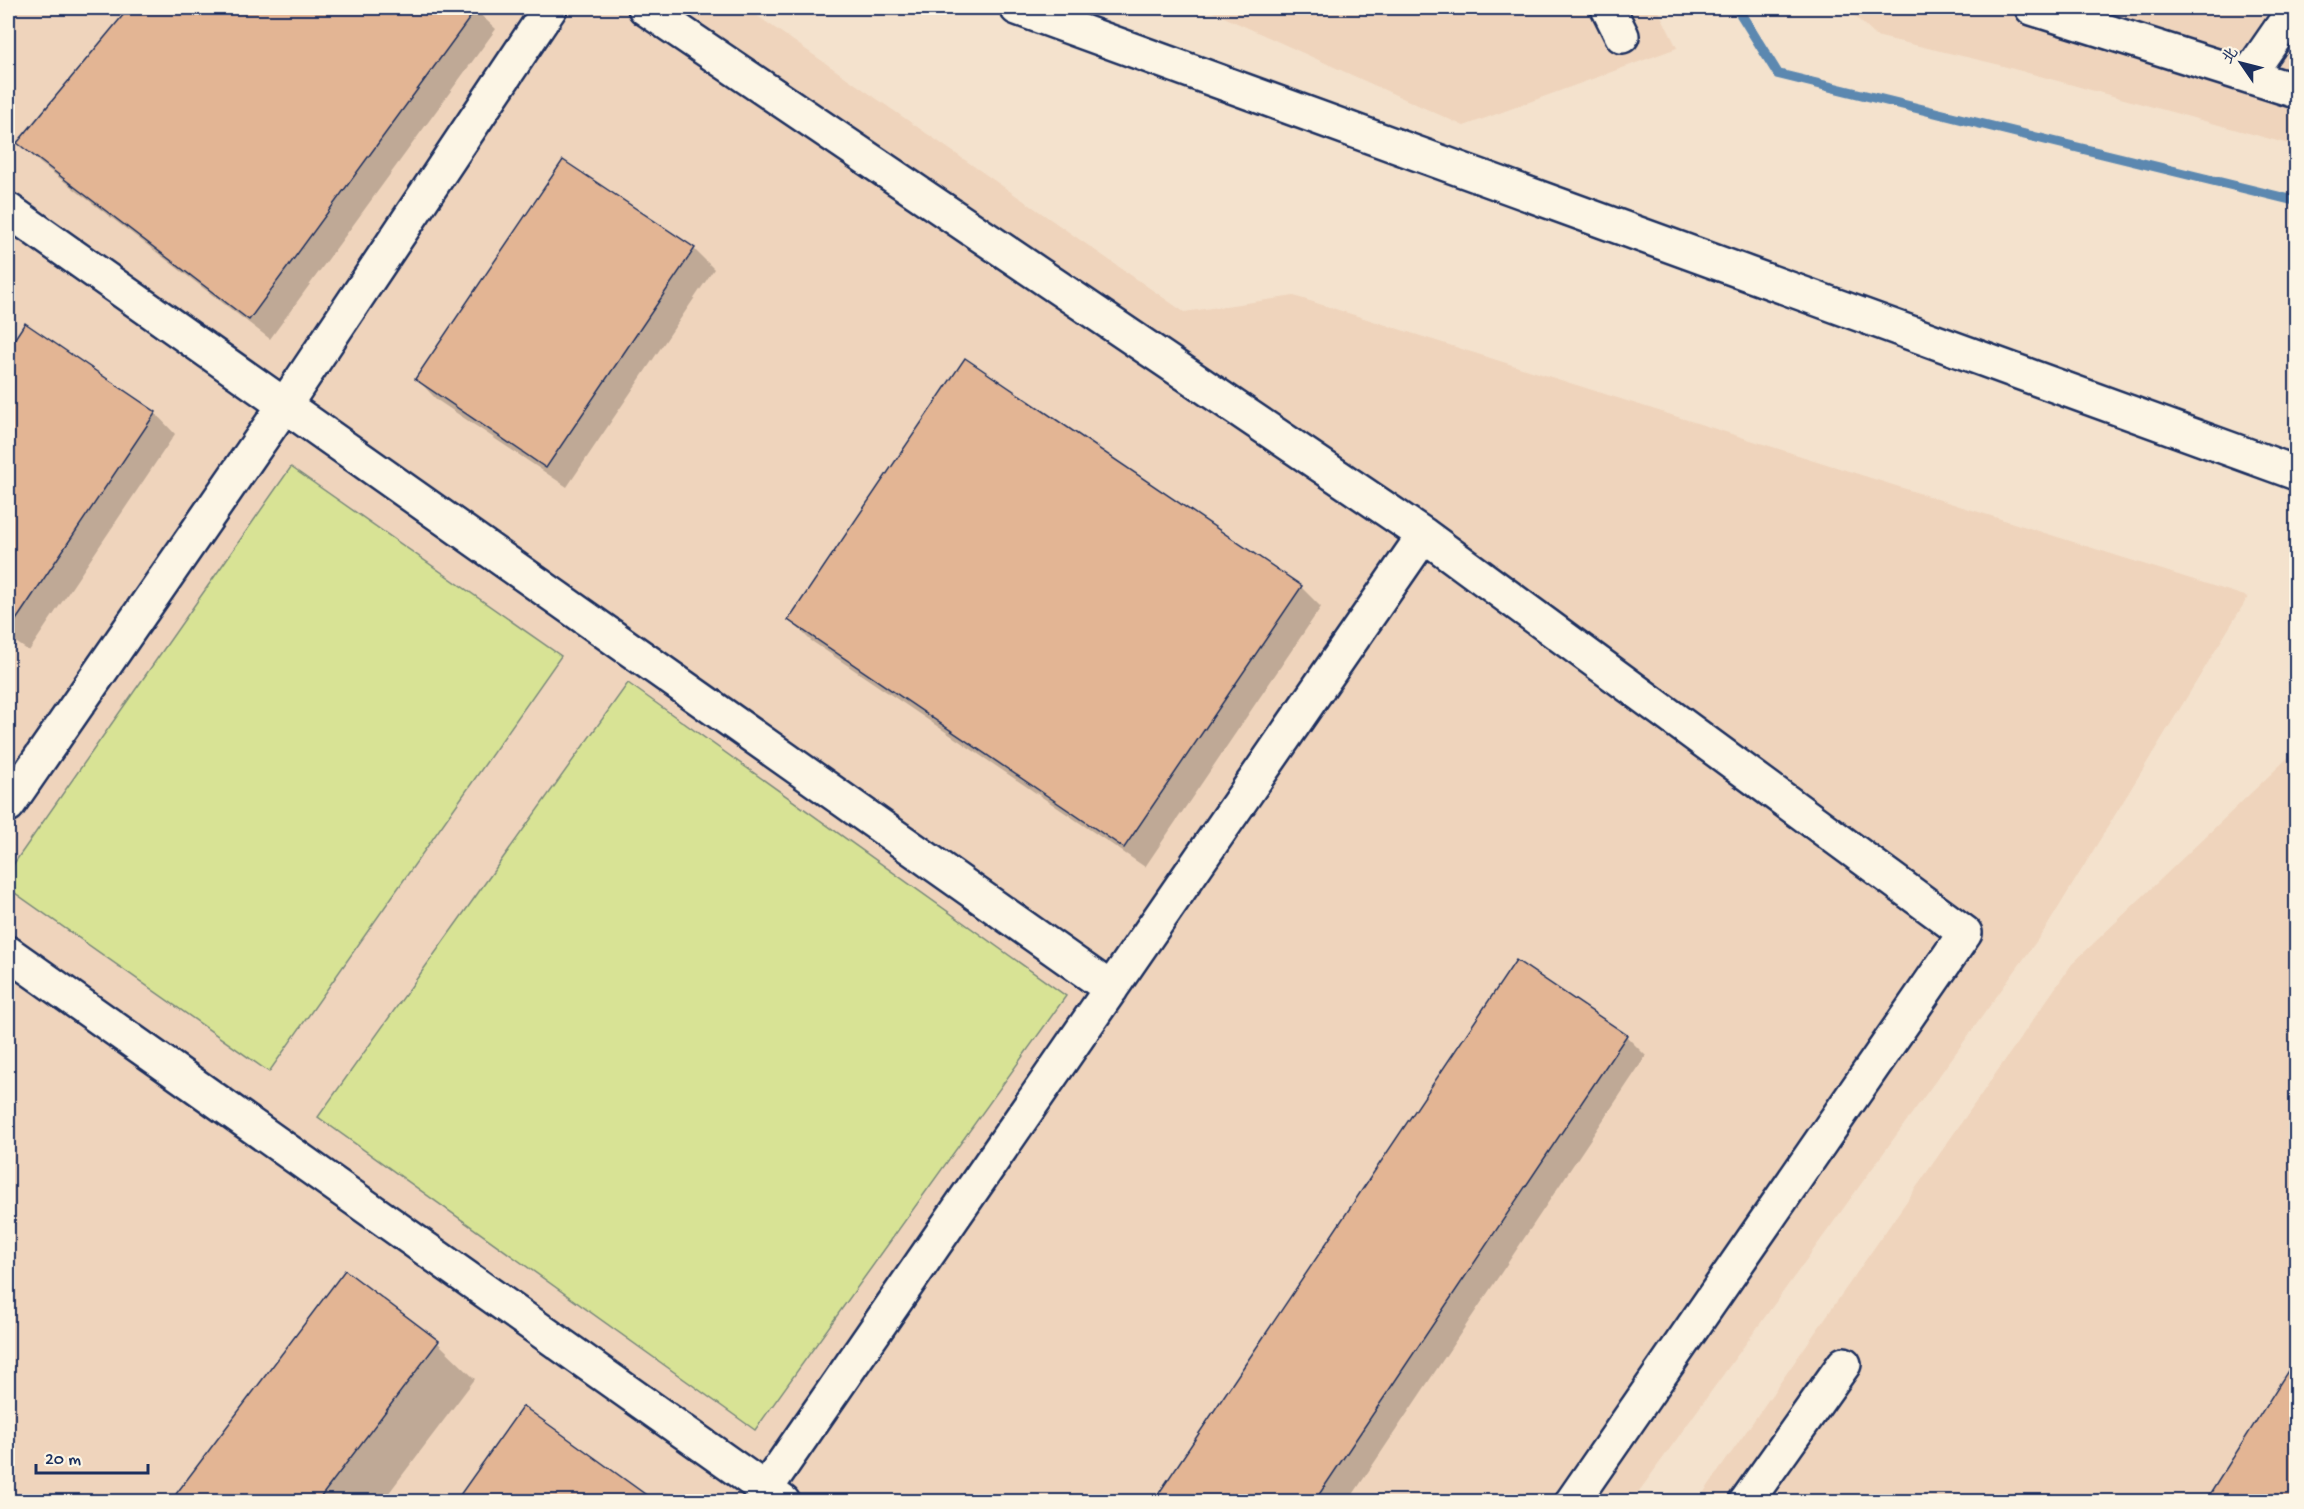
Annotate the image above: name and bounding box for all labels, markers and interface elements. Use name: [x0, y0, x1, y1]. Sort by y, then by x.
north arrow: [2211, 33, 2271, 93]
text: 北: [2218, 44, 2244, 68]
scale bar: [36, 1437, 148, 1475]
text: 20 m: [45, 1450, 81, 1471]

